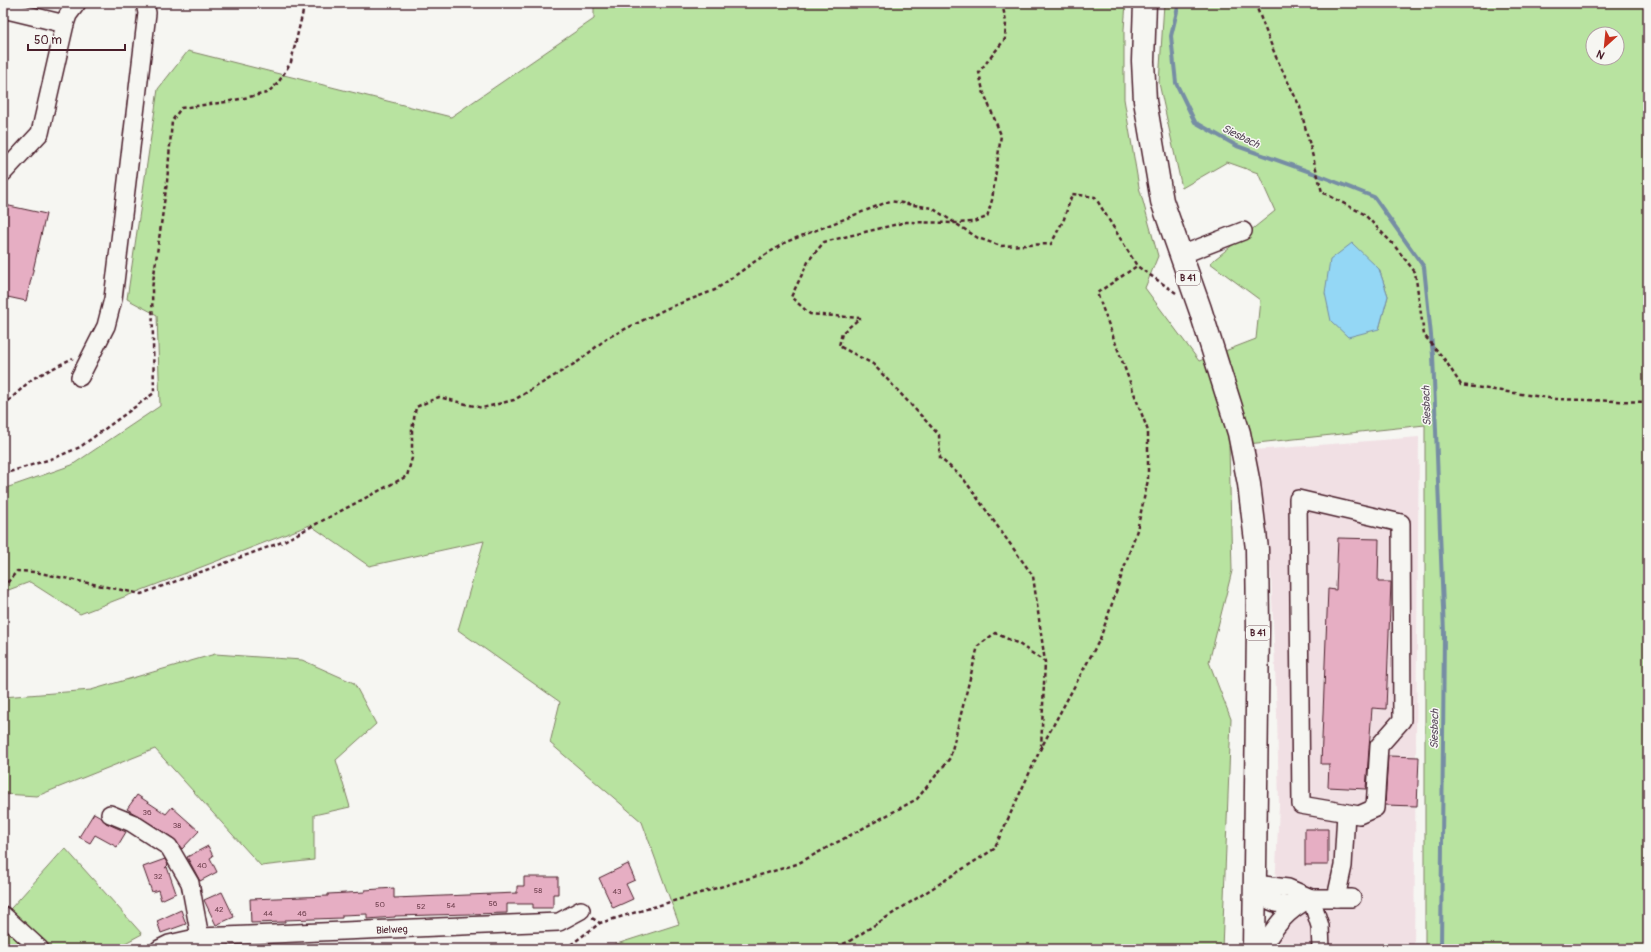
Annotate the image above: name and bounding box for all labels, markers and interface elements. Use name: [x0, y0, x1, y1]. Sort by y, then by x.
scale bar: [28, 26, 125, 52]
north arrow: [1585, 26, 1625, 66]
text: 50 m: [34, 33, 62, 48]
text: N: [1594, 47, 1607, 62]
water label: Siesbach: [1220, 122, 1262, 151]
road number: B 41: [1176, 271, 1200, 285]
water label: Siesbach: [1419, 385, 1434, 426]
road number: B 41: [1246, 626, 1270, 640]
water label: Siesbach: [1428, 708, 1441, 749]
house number: 36: [142, 808, 152, 817]
house number: 38: [173, 821, 181, 830]
house number: 40: [197, 861, 208, 870]
house number: 32: [154, 872, 163, 881]
house number: 58: [534, 886, 542, 895]
house number: 43: [612, 887, 622, 896]
house number: 56: [489, 899, 498, 908]
house number: 50: [375, 900, 385, 909]
house number: 54: [447, 901, 456, 910]
house number: 52: [417, 902, 426, 911]
house number: 42: [214, 905, 224, 914]
house number: 44: [263, 909, 273, 918]
house number: 46: [297, 909, 307, 918]
street label: Bielweg: [376, 923, 408, 937]

